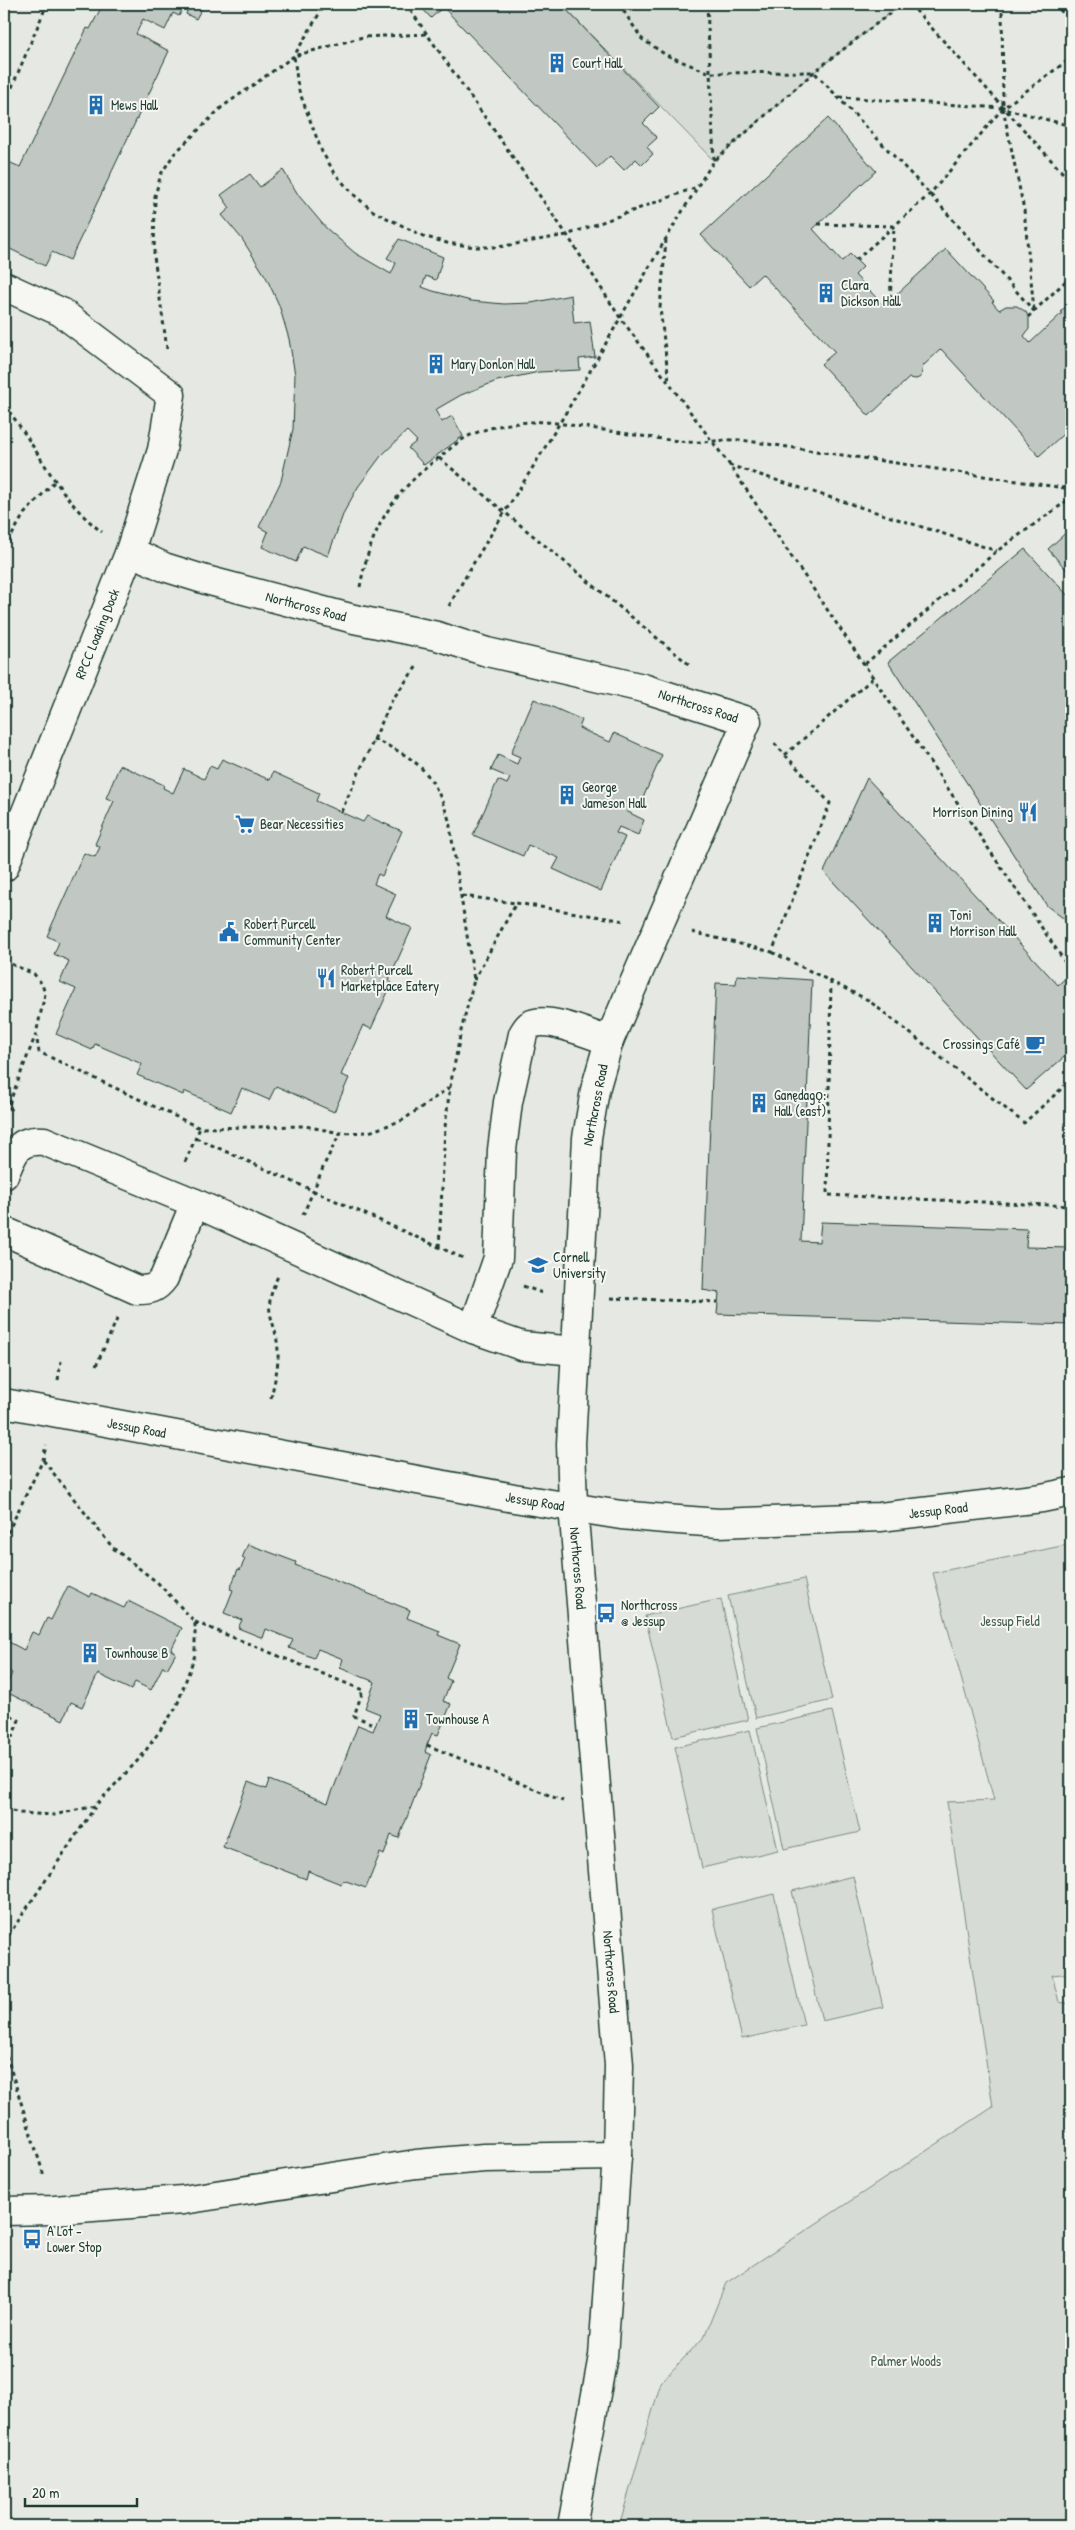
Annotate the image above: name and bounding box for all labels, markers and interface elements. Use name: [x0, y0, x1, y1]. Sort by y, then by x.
building icon: Court Hall: [546, 52, 568, 74]
place label: Court Hall: [572, 53, 623, 72]
building icon: Mews Hall: [85, 94, 107, 116]
place label: Mews Hall: [111, 95, 159, 114]
place label: Clara Dickson Hall: [841, 275, 902, 310]
building icon: Clara Dickson Hall: [815, 282, 837, 304]
building icon: Mary Donlon Hall: [425, 353, 447, 375]
place label: Mary Donlon Hall: [451, 354, 536, 374]
street label: RPCC Loading Dock: [70, 586, 124, 682]
street label: Northcross Road: [264, 586, 349, 626]
street label: Northcross Road: [656, 684, 741, 727]
place label: George Jameson Hall: [582, 777, 647, 812]
building icon: George Jameson Hall: [556, 784, 578, 806]
restaurant icon: Morrison Dining: [1017, 801, 1039, 823]
place label: Morrison Dining: [933, 802, 1013, 822]
supermarket icon: Bear Necessities: [234, 813, 256, 835]
place label: Bear Necessities: [260, 814, 344, 833]
place label: Toni Morrison Hall: [950, 905, 1018, 940]
building icon: Toni Morrison Hall: [924, 912, 946, 934]
place label: Robert Purcell Community Center: [244, 914, 341, 950]
public building icon: Robert Purcell Community Center: [218, 921, 240, 943]
place label: Robert Purcell Marketplace Eatery: [341, 960, 439, 996]
restaurant icon: Robert Purcell Marketplace Eatery: [315, 967, 337, 989]
cafe icon: Crossings Café: [1024, 1033, 1046, 1055]
place label: Crossings Café: [942, 1034, 1020, 1054]
street label: Northcross Road: [577, 1062, 612, 1147]
place label: Ganędagǫ: Hall (east): [774, 1085, 826, 1120]
building icon: Ganędagǫ: Hall (east): [748, 1092, 770, 1114]
place label: Cornell University: [553, 1247, 606, 1283]
school or university icon: Cornell University: [527, 1254, 549, 1276]
street label: Jessup Road: [106, 1412, 168, 1442]
street label: Jessup Road: [504, 1487, 566, 1515]
street label: Jessup Road: [907, 1497, 969, 1523]
street label: Northcross Road: [566, 1526, 592, 1611]
place label: Northcross @ Jessup: [621, 1595, 677, 1631]
bus stop icon: Northcross @ Jessup: [595, 1602, 617, 1624]
park label: Jessup Field: [980, 1611, 1040, 1631]
building icon: Townhouse B: [79, 1642, 101, 1664]
place label: Townhouse B: [105, 1643, 168, 1662]
building icon: Townhouse A: [400, 1708, 422, 1730]
place label: Townhouse A: [426, 1709, 489, 1728]
street label: Northcross Road: [599, 1930, 625, 2014]
place label: A Lot - Lower Stop: [47, 2221, 101, 2257]
bus stop icon: A Lot - Lower Stop: [21, 2228, 43, 2250]
park label: Palmer Woods: [871, 2351, 941, 2370]
scale bar: [25, 2475, 138, 2507]
text: 20 m: [32, 2482, 59, 2503]

